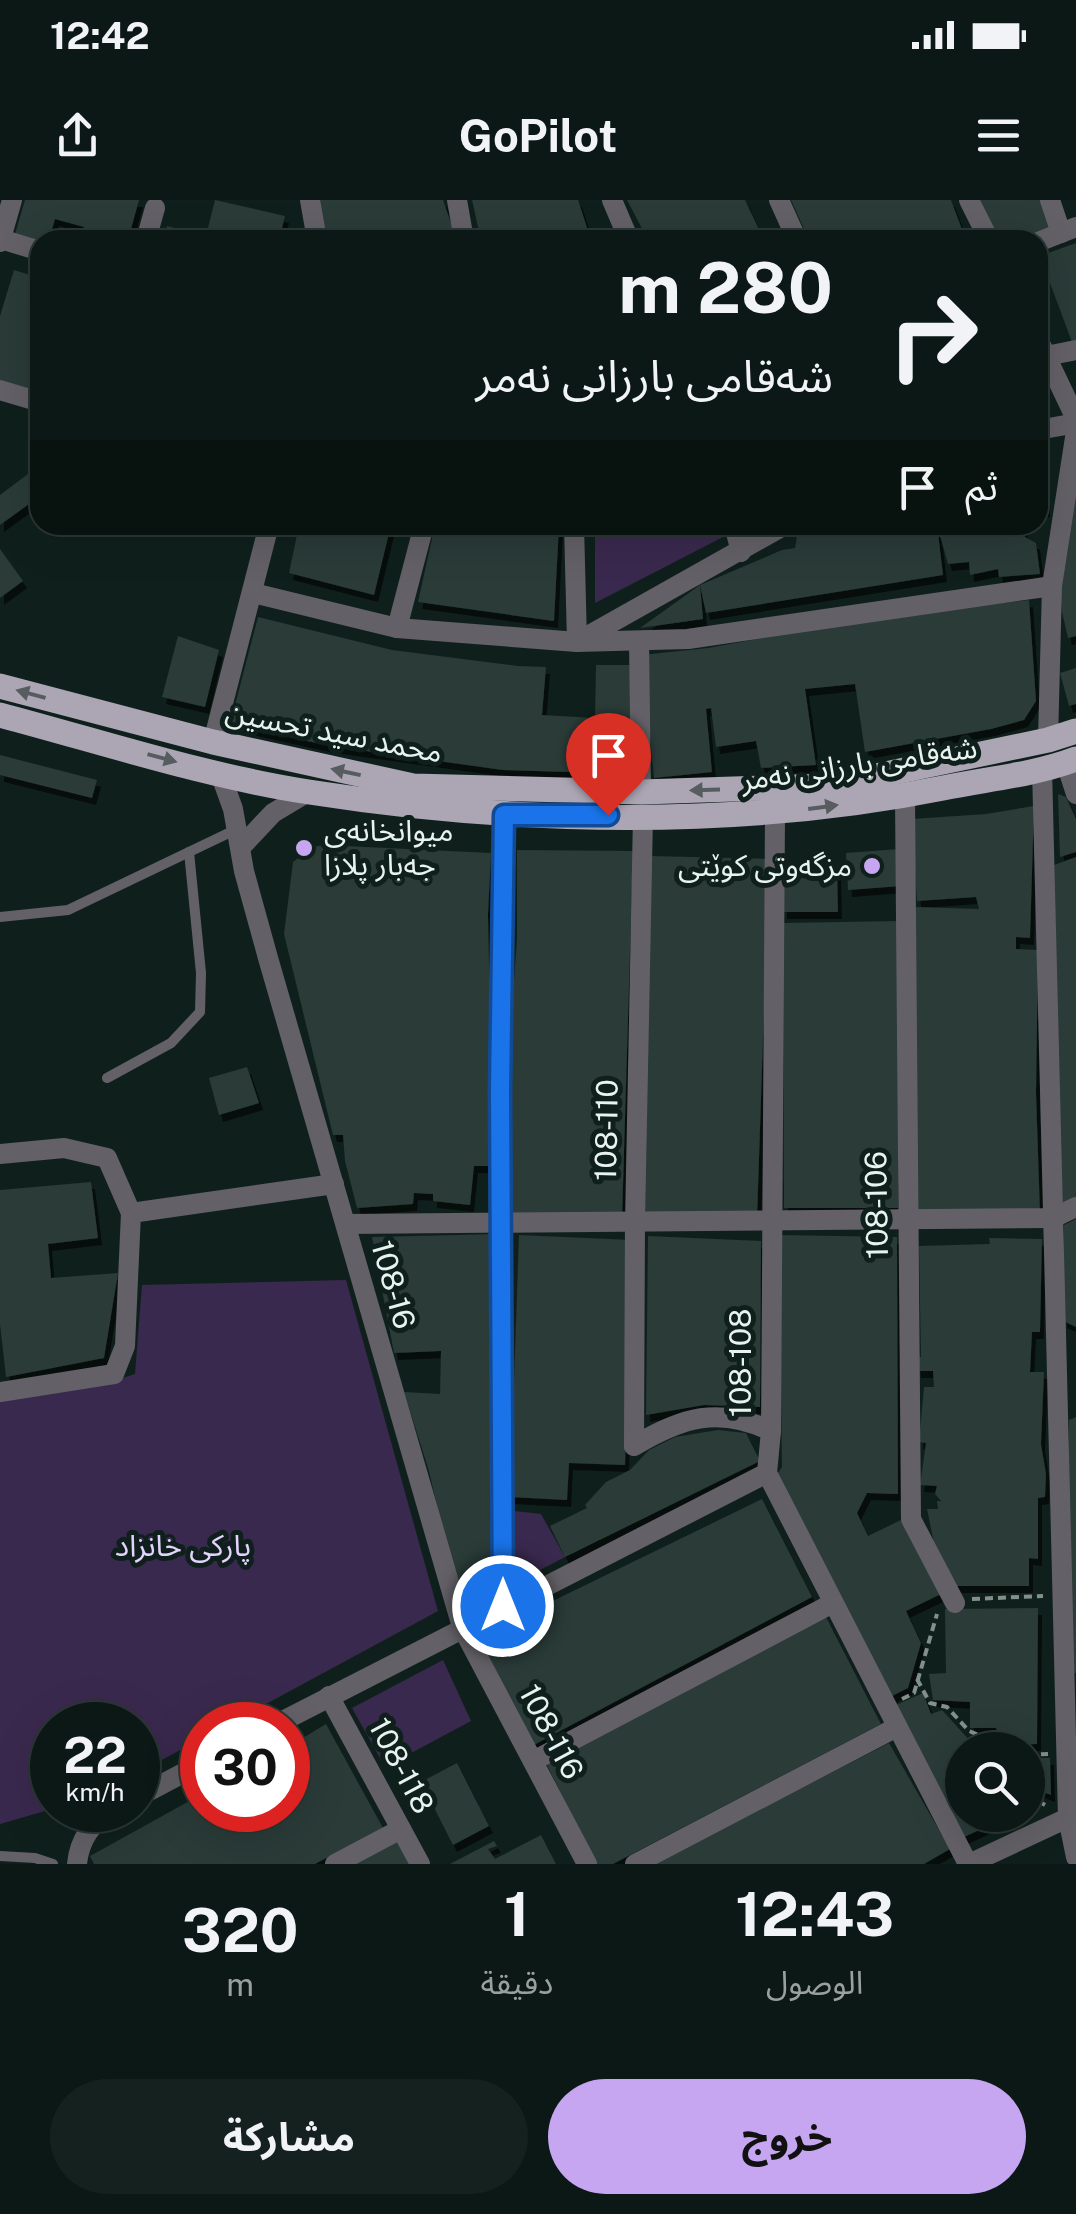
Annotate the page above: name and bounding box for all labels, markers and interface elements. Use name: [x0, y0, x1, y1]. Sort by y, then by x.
text: 12:42: [50, 13, 150, 58]
icon: share: [50, 108, 105, 163]
icon: menu: [971, 108, 1026, 163]
text: GoPilot: [459, 109, 617, 162]
text: 280 m: [618, 246, 833, 329]
icon: right: [868, 270, 998, 400]
text: شەقامی بارزانی نەمر: [476, 349, 833, 402]
icon: arrive: [890, 460, 945, 515]
text: ثم: [965, 464, 998, 509]
one-way arrow: [15, 686, 46, 702]
street label: محمد سید تحسین: [223, 692, 446, 770]
pin: [566, 713, 651, 816]
icon: arrive: [581, 728, 636, 783]
street label: شەقامی بارزانی نەمر: [737, 729, 979, 798]
one-way arrow: [147, 750, 178, 766]
one-way arrow: [331, 763, 362, 779]
one-way arrow: [688, 782, 720, 798]
one-way arrow: [808, 799, 840, 815]
place label: میوانخانەی جەبار پلازا: [324, 812, 454, 884]
marker: میوانخانەی جەبار پلازا: [293, 837, 315, 859]
place label: مزگەوتی کوێتی: [678, 847, 852, 883]
marker: مزگەوتی کوێتی: [861, 855, 883, 877]
street label: 108-110: [587, 1079, 625, 1181]
street label: 108-106: [857, 1151, 895, 1259]
street label: 108-16: [364, 1237, 424, 1333]
street label: 108-108: [722, 1309, 758, 1417]
park label: پارکی خانزاد: [115, 1527, 251, 1565]
position arrow: [451, 1554, 555, 1658]
street label: 108-116: [512, 1678, 592, 1785]
speed limit sign: 30: [180, 1702, 310, 1832]
street label: 108-118: [362, 1712, 442, 1819]
text: 22: [63, 1725, 127, 1784]
map controls: [945, 1732, 1045, 1832]
button: search: [945, 1732, 1045, 1832]
text: km/h: [66, 1777, 124, 1807]
text: 1: [504, 1879, 530, 1950]
text: 12:43: [735, 1879, 894, 1950]
text: 320: [182, 1895, 299, 1966]
text: دقيقة: [480, 1964, 553, 2001]
text: الوصول: [766, 1964, 863, 2001]
text: m: [226, 1966, 254, 2003]
button: مشاركة: [50, 2079, 528, 2194]
button: خروج: [548, 2079, 1026, 2194]

